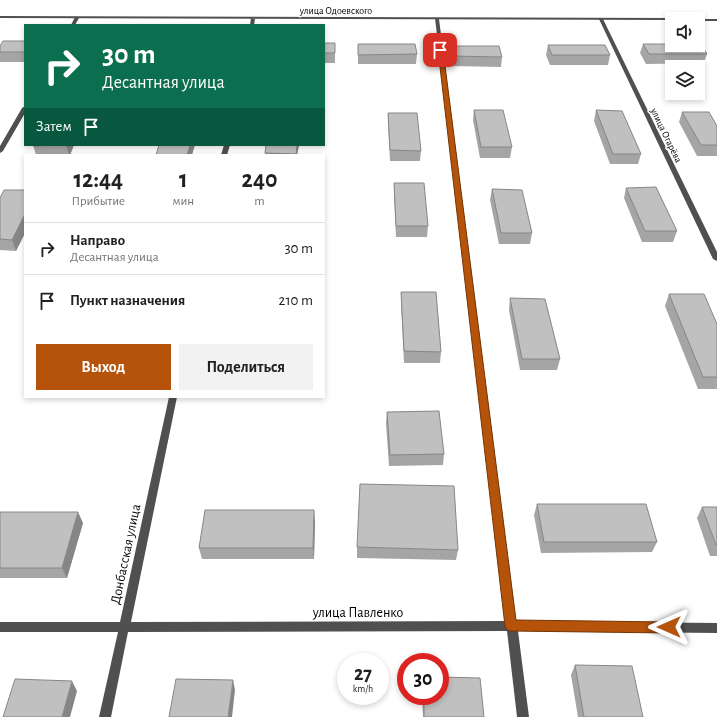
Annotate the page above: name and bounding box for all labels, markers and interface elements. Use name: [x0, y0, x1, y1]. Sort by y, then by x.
street label: улица Одоевского: [299, 6, 372, 16]
map controls: [665, 12, 705, 100]
button: sound: [665, 12, 705, 52]
pin: [423, 33, 457, 67]
icon: arrive: [429, 39, 451, 61]
icon: right: [36, 40, 88, 92]
text: 30 m: [102, 41, 155, 69]
button: layers: [665, 60, 705, 100]
text: Десантная улица: [102, 74, 225, 92]
street label: улица Огарёва: [648, 106, 684, 165]
icon: arrive: [80, 116, 102, 138]
text: Затем: [36, 119, 72, 134]
text: 12:44: [73, 168, 123, 192]
text: 1: [179, 168, 188, 192]
text: 240: [242, 168, 278, 192]
text: Прибытие: [71, 195, 125, 208]
text: мин: [173, 195, 194, 208]
text: m: [254, 195, 265, 208]
text: Направо: [70, 233, 125, 248]
icon: right: [36, 238, 58, 260]
text: 30 m: [284, 241, 313, 256]
text: Десантная улица: [70, 251, 159, 264]
icon: arrive: [36, 290, 58, 312]
text: Пункт назначения: [70, 293, 185, 308]
text: 210 m: [279, 293, 313, 308]
button: Выход: [36, 344, 171, 390]
button: Поделиться: [179, 344, 313, 390]
street label: Донбасская улица: [109, 502, 144, 606]
street label: улица Павленко: [312, 606, 404, 620]
position arrow: [648, 606, 690, 648]
speed limit sign: 30: [397, 653, 449, 705]
text: 27: [354, 664, 372, 684]
text: km/h: [353, 684, 373, 694]

